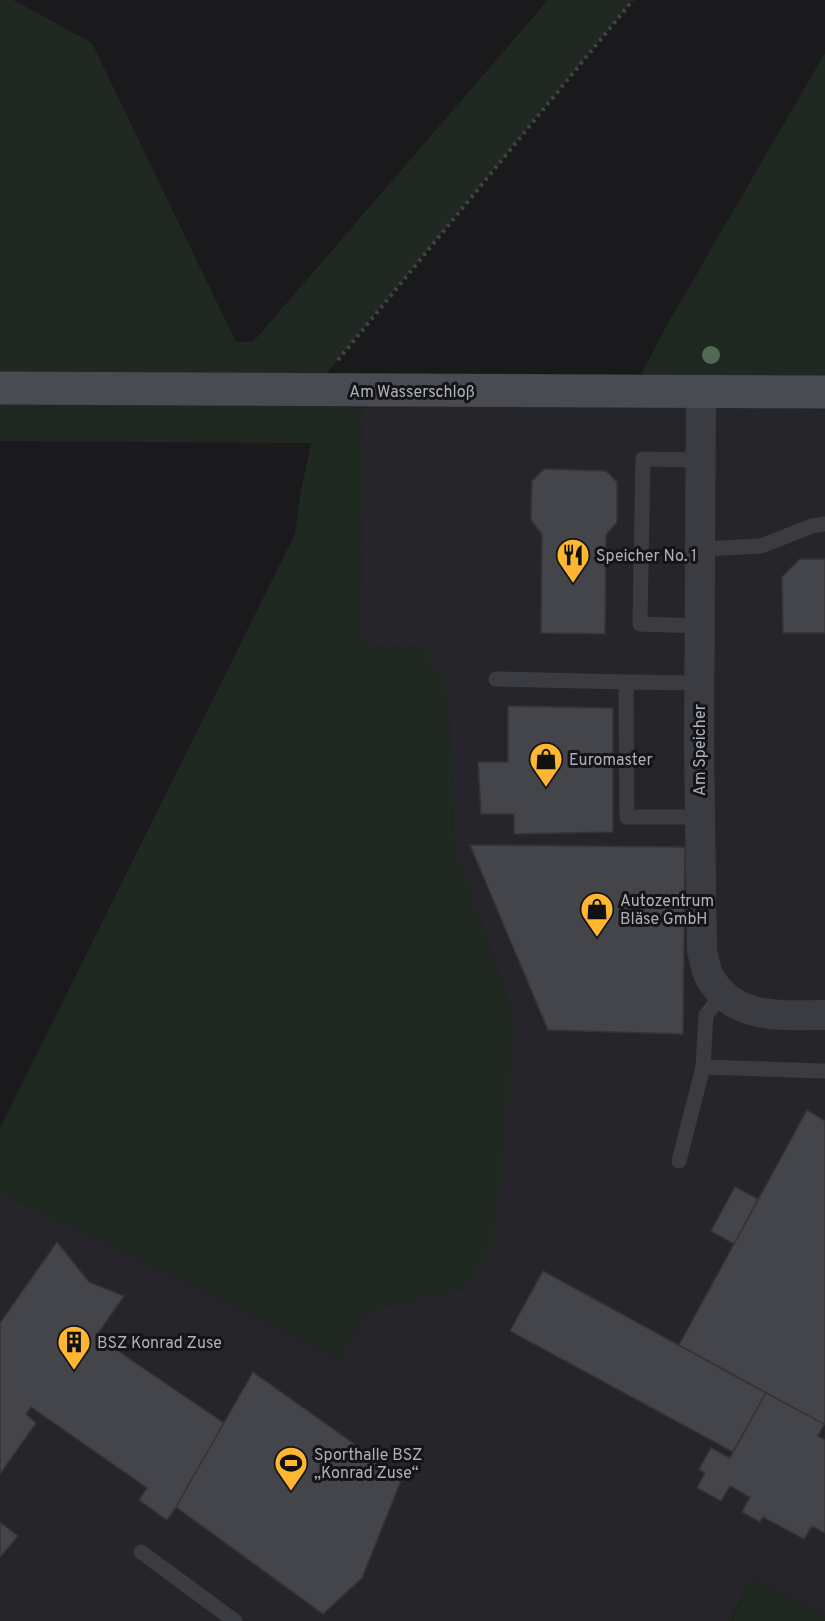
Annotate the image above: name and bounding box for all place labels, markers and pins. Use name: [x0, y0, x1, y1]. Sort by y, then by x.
restaurant icon: Speicher No. 1: [555, 537, 591, 584]
place label: Speicher No. 1: [596, 547, 697, 567]
shop icon: Euromaster: [528, 741, 564, 788]
place label: Euromaster: [569, 751, 653, 771]
shop icon: Autozentrum Bläse GmbH: [579, 891, 615, 938]
place label: Autozentrum Bläse GmbH: [620, 892, 714, 930]
building icon: BSZ Konrad Zuse: [56, 1324, 92, 1371]
place label: BSZ Konrad Zuse: [97, 1334, 222, 1354]
sports icon: Sporthalle BSZ „Konrad Zuse“: [273, 1445, 309, 1492]
place label: Sporthalle BSZ „Konrad Zuse“: [314, 1446, 423, 1484]

